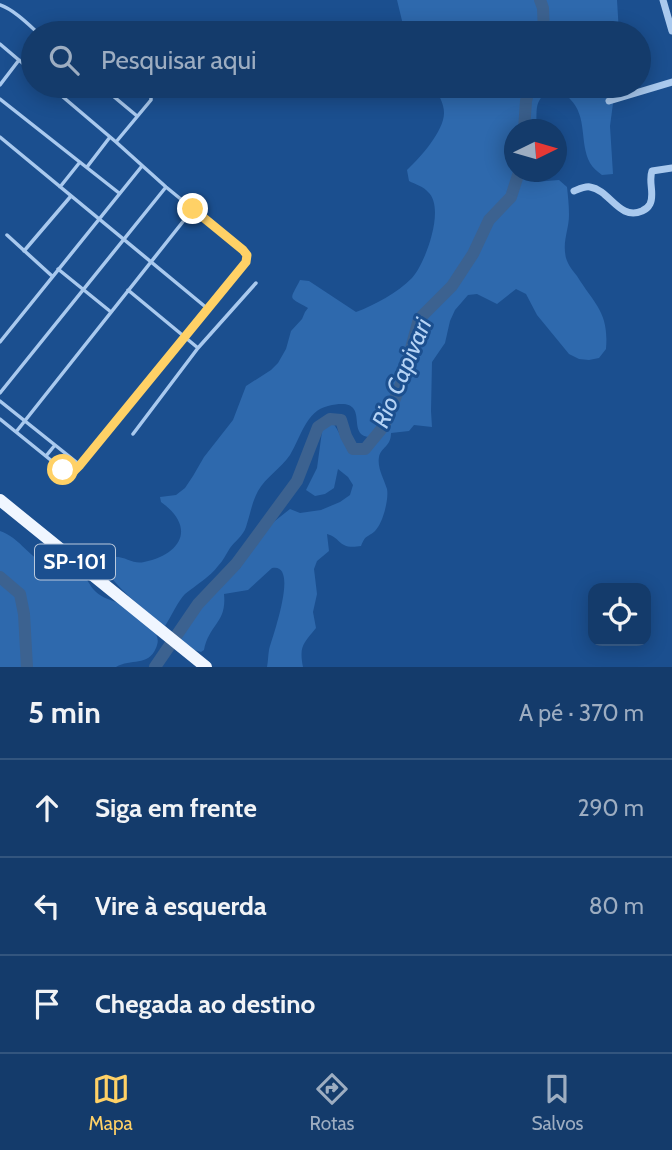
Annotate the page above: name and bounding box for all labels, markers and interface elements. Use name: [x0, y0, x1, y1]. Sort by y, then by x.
search box: [21, 21, 651, 98]
icon: search: [45, 41, 83, 79]
text: Pesquisar aqui: [101, 44, 257, 76]
north arrow: [504, 119, 567, 182]
route end: [177, 193, 208, 224]
water label: Rio Capivari: [366, 313, 438, 432]
route start: [47, 454, 78, 485]
road number: SP-101: [35, 544, 115, 580]
map controls: [588, 583, 651, 646]
button: locate: [588, 583, 651, 646]
text: 5 min: [28, 694, 101, 731]
text: A pé · 370 m: [519, 699, 644, 727]
icon: ahead: [28, 789, 66, 827]
text: Siga em frente: [95, 792, 257, 824]
text: 290 m: [577, 794, 644, 822]
icon: left: [28, 887, 66, 925]
text: Vire à esquerda: [95, 890, 267, 922]
text: 80 m: [589, 892, 644, 920]
icon: arrive: [28, 985, 66, 1023]
text: Chegada ao destino: [95, 988, 315, 1020]
tab: Mapa: [88, 1070, 133, 1135]
tab: Rotas: [310, 1070, 354, 1135]
tab: Salvos: [531, 1070, 583, 1135]

